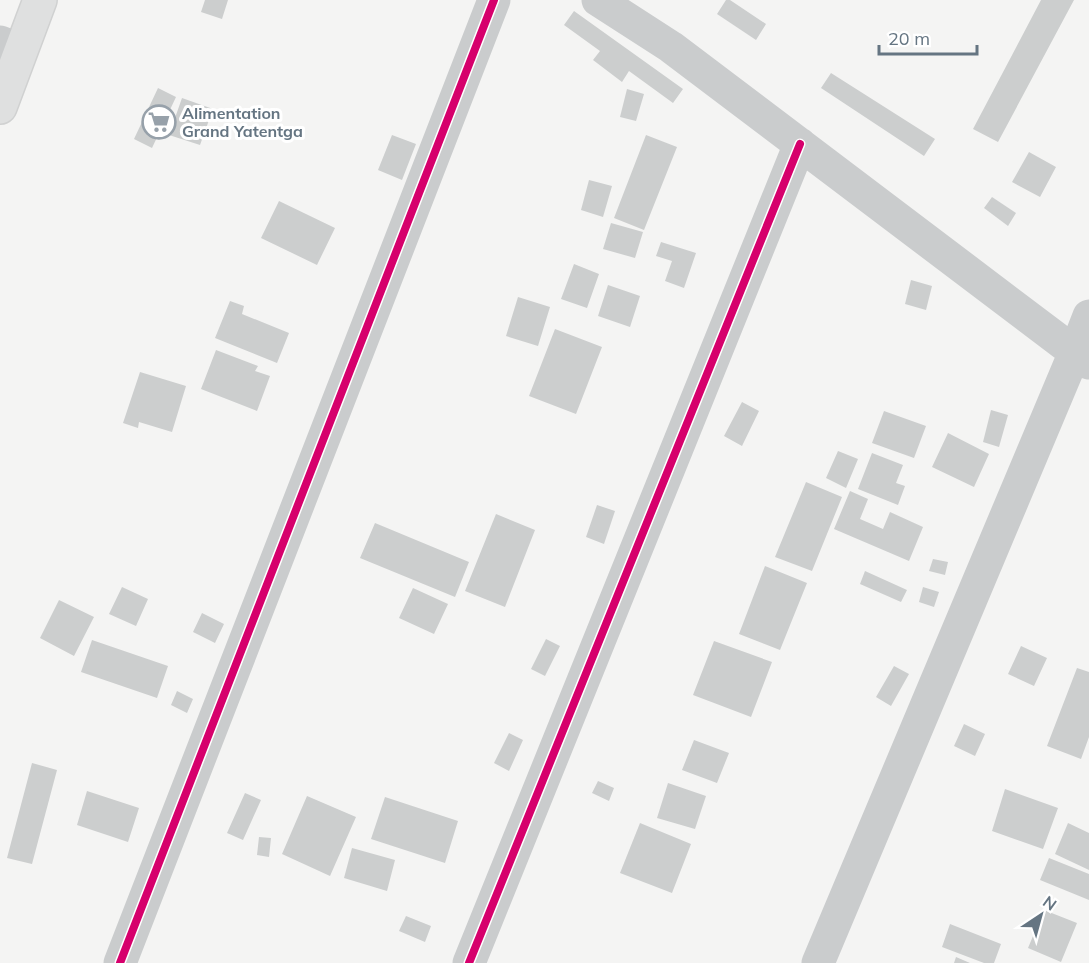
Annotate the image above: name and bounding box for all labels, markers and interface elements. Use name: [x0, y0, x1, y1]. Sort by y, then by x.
scale bar: [879, 18, 976, 56]
text: 20 m: [888, 27, 930, 50]
place label: Alimentation Grand Yatentga: [182, 103, 303, 141]
supermarket icon: Alimentation Grand Yatentga: [141, 104, 177, 140]
north arrow: [1011, 885, 1071, 945]
text: N: [1039, 891, 1061, 915]

